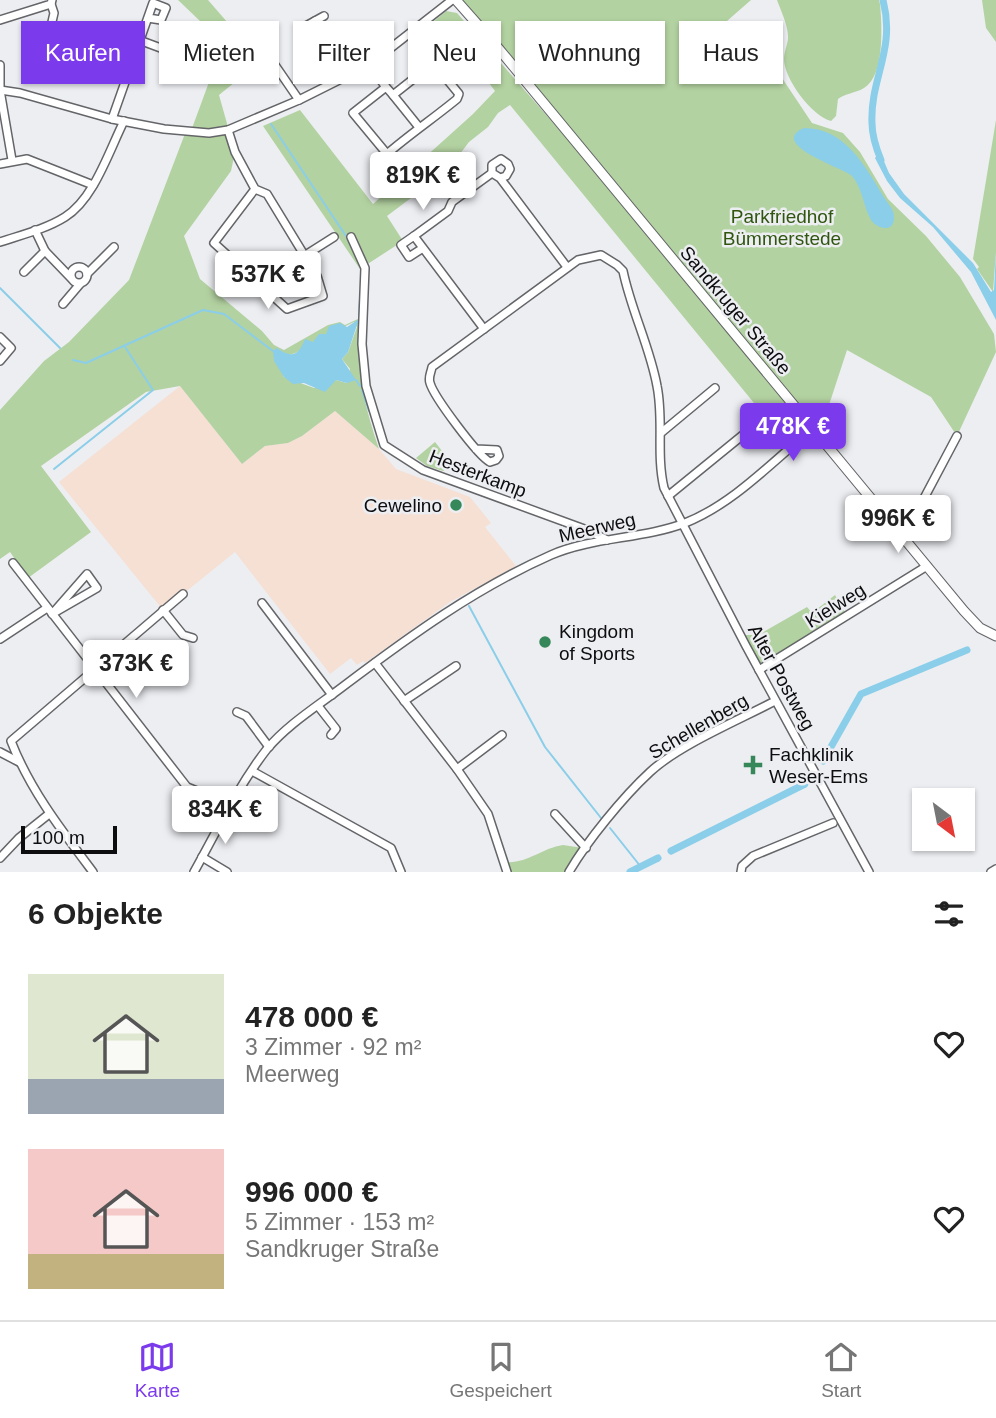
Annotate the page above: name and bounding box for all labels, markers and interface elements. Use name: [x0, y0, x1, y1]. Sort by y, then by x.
chip: Kaufen: [21, 21, 145, 84]
chip: Mieten: [159, 21, 279, 84]
chip: Filter: [293, 21, 394, 84]
chip: Neu: [408, 21, 501, 84]
chip: Wohnung: [515, 21, 665, 84]
chip: Haus: [679, 21, 783, 84]
pin: 819K €: [366, 152, 480, 212]
text: 819K €: [386, 162, 460, 188]
park label: Parkfriedhof Bümmerstede: [723, 206, 841, 249]
street label: Sandkruger Straße: [676, 242, 795, 379]
pin: 537K €: [211, 252, 325, 311]
text: 537K €: [231, 261, 305, 287]
pin: 478K €: [736, 404, 850, 463]
text: 478K €: [756, 413, 830, 439]
street label: Hesterkamp: [426, 445, 529, 502]
place label: Cewelino: [364, 495, 442, 516]
pin: 996K €: [841, 496, 955, 555]
marker: Cewelino: [448, 497, 464, 513]
text: 996K €: [861, 505, 935, 531]
street label: Meerweg: [557, 508, 638, 547]
street label: Kielweg: [801, 579, 869, 632]
place label: Kingdom of Sports: [559, 621, 635, 664]
street label: Alter Postweg: [744, 621, 819, 734]
marker: Kingdom of Sports: [537, 634, 553, 650]
pin: 373K €: [79, 640, 193, 700]
text: 373K €: [99, 650, 173, 676]
street label: Schellenberg: [645, 690, 752, 763]
place label: Fachklinik Weser-Ems: [769, 744, 868, 787]
marker: Fachklinik Weser-Ems: [743, 755, 763, 775]
pin: 834K €: [168, 786, 282, 846]
north arrow: [912, 788, 975, 850]
map controls: [912, 788, 975, 851]
text: 834K €: [188, 796, 262, 822]
scale bar: [21, 823, 117, 855]
text: 100 m: [32, 827, 85, 848]
icon: filters: [930, 895, 968, 933]
text: 6 Objekte: [28, 897, 163, 930]
text: 478 000 €: [245, 1000, 378, 1033]
icon: home: [84, 1002, 168, 1086]
icon: heart: [930, 1025, 968, 1063]
text: 3 Zimmer · 92 m²: [245, 1034, 421, 1060]
text: Meerweg: [245, 1061, 340, 1087]
text: 996 000 €: [245, 1175, 378, 1208]
icon: home: [84, 1177, 168, 1261]
icon: heart: [930, 1200, 968, 1238]
text: 5 Zimmer · 153 m²: [245, 1209, 434, 1235]
text: Sandkruger Straße: [245, 1236, 439, 1262]
tab: Karte: [135, 1338, 180, 1402]
tab: Gespeichert: [449, 1338, 552, 1402]
tab: Start: [821, 1338, 861, 1402]

